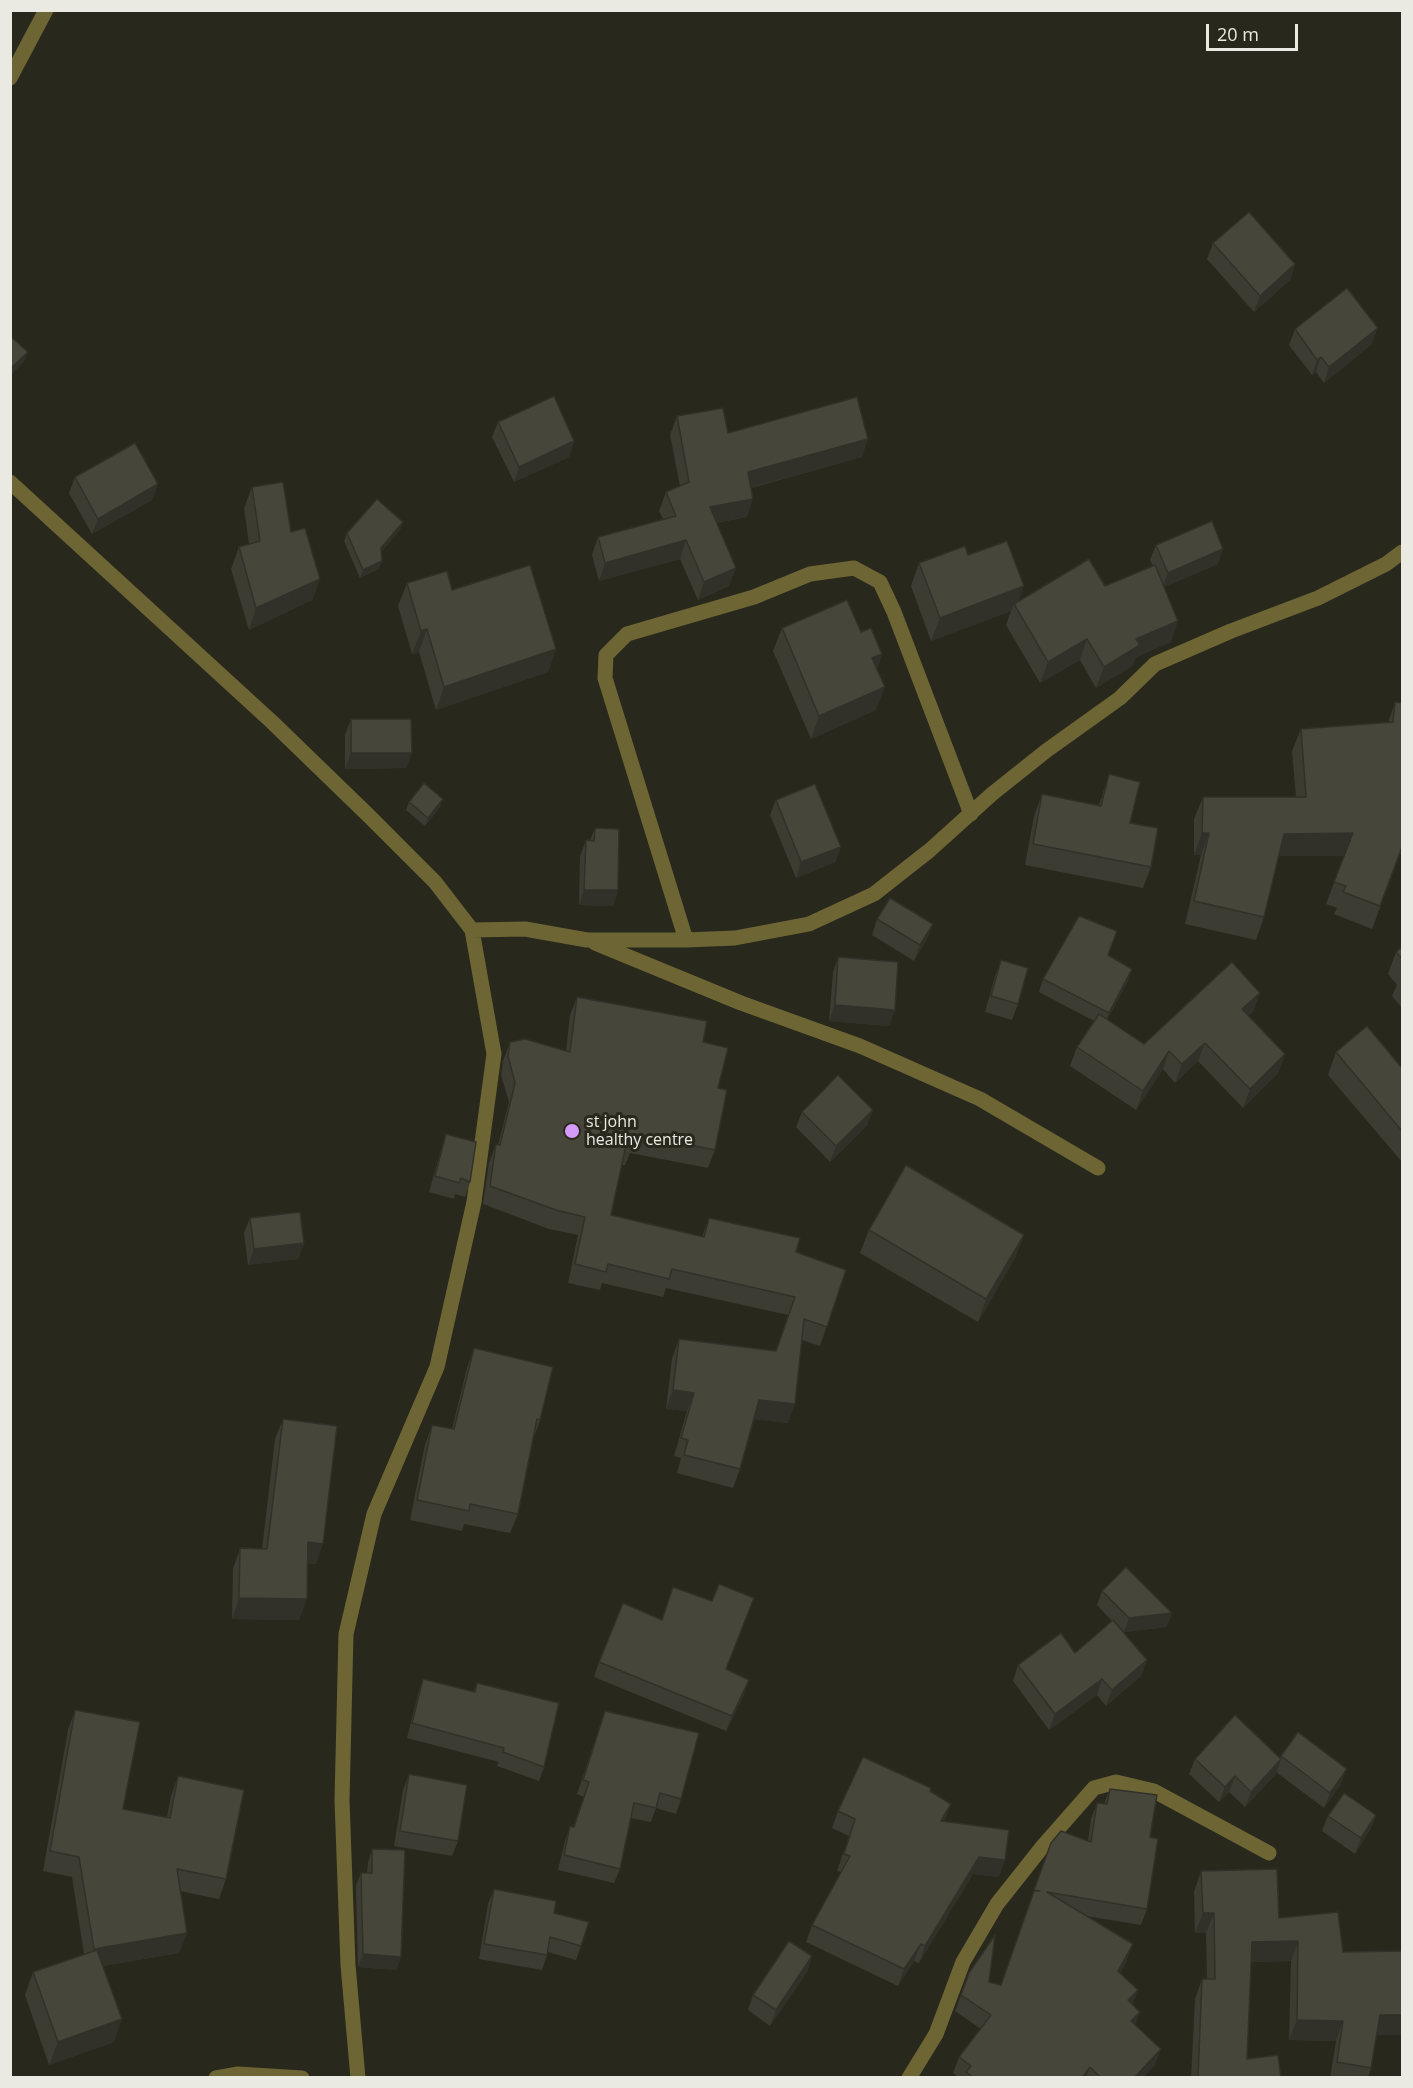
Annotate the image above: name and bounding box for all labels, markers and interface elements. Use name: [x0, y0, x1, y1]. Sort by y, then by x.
scale bar: [1209, 12, 1300, 50]
text: 20 m: [1217, 22, 1259, 46]
place label: st john healthy centre: [586, 1112, 693, 1150]
marker: st john healthy centre: [563, 1122, 581, 1140]

